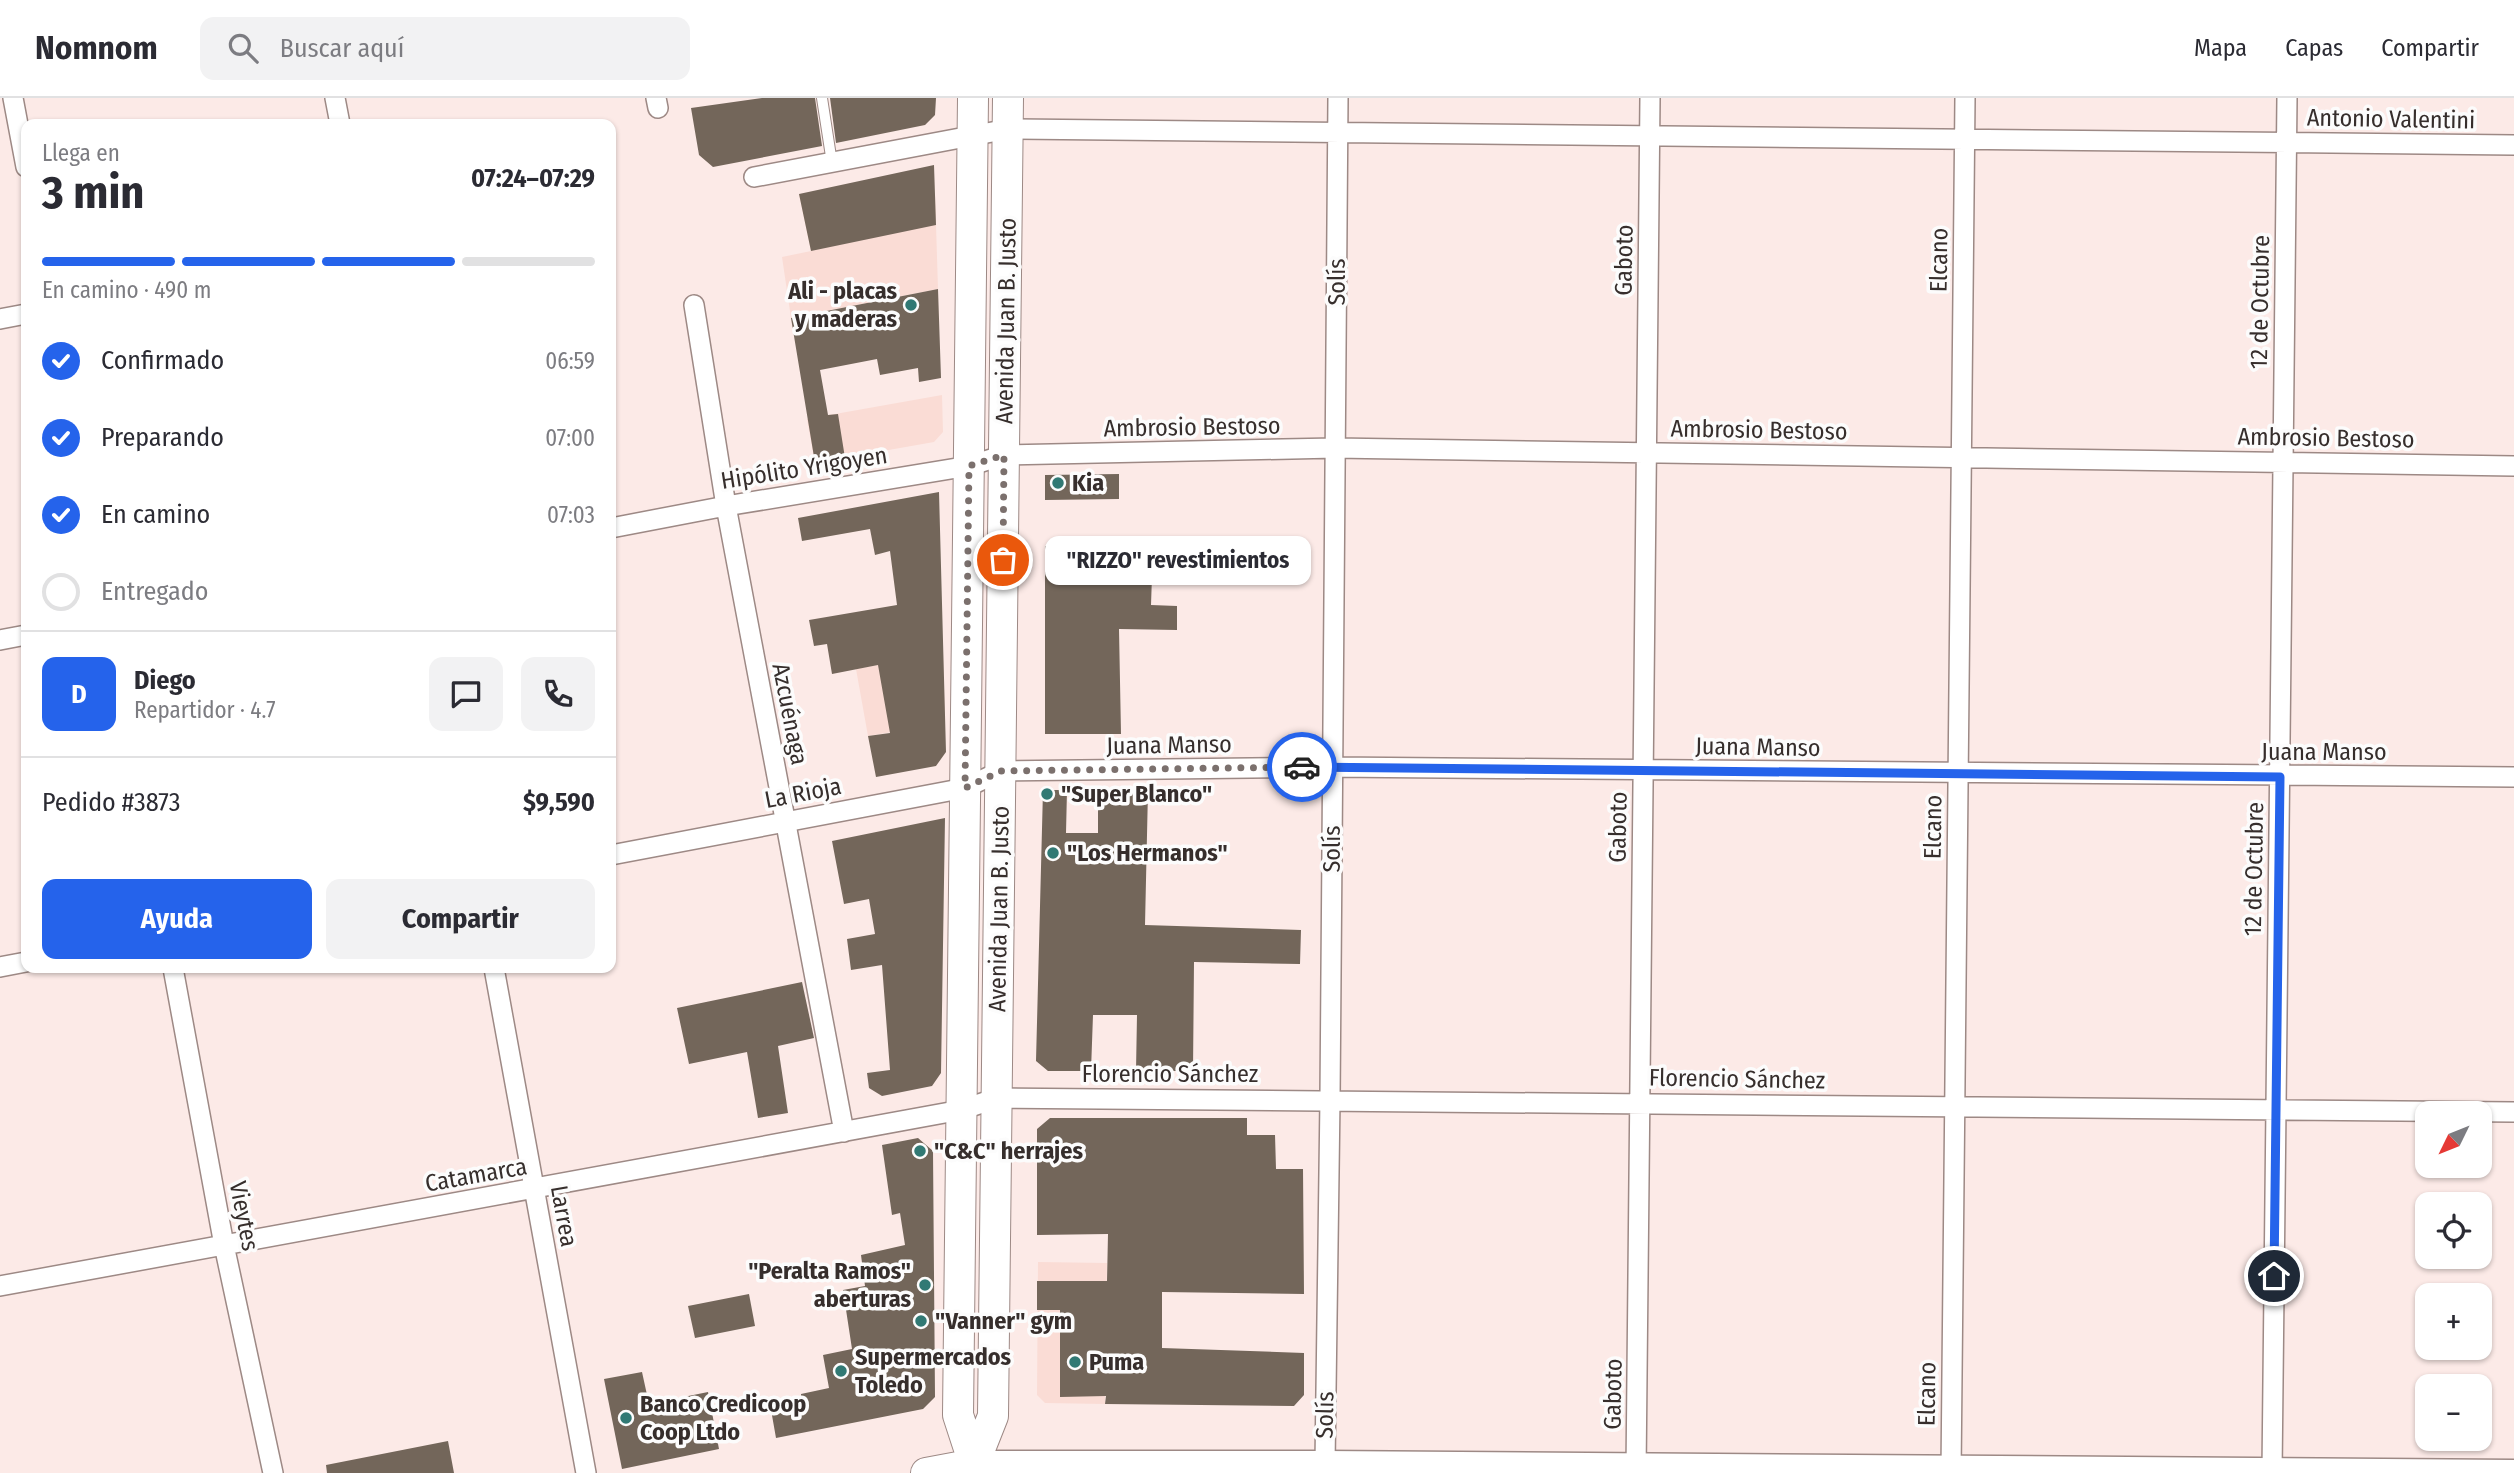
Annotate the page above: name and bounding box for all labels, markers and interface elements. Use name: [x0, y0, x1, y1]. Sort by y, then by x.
search box: [200, 17, 690, 80]
text: Nomnom: [35, 28, 158, 68]
icon: search: [224, 29, 262, 67]
text: Buscar aquí: [280, 33, 404, 64]
text: Mapa: [2194, 34, 2247, 62]
text: Capas: [2285, 34, 2343, 62]
text: Compartir: [2381, 34, 2479, 62]
street label: Antonio Valentini: [2307, 104, 2475, 134]
text: Llega en: [42, 139, 120, 167]
text: 07:24–07:29: [471, 163, 595, 194]
text: 3 min: [42, 165, 144, 220]
street label: Avenida Juan B. Justo: [990, 218, 1022, 424]
street label: Gaboto: [1609, 224, 1639, 296]
street label: Elcano: [1924, 228, 1954, 292]
street label: 12 de Octubre: [2245, 235, 2275, 369]
street label: Solís: [1323, 258, 1351, 306]
text: En camino · 490 m: [42, 276, 211, 304]
place label: Ali - placas y maderas: [787, 277, 897, 333]
marker: Ali - placas y maderas: [903, 297, 919, 313]
icon: check: [42, 342, 80, 380]
text: Confirmado: [101, 345, 224, 376]
text: 06:59: [545, 347, 595, 375]
street label: Ambrosio Bestoso: [1103, 411, 1281, 443]
street label: Ambrosio Bestoso: [1670, 414, 1848, 446]
icon: check: [42, 419, 80, 457]
text: Preparando: [101, 422, 224, 453]
street label: Ambrosio Bestoso: [2237, 422, 2415, 454]
text: 07:00: [545, 424, 595, 452]
street label: Hipólito Yrigoyen: [719, 441, 889, 495]
place label: Kia: [1072, 469, 1104, 497]
marker: Kia: [1050, 475, 1066, 491]
icon: check: [42, 496, 80, 534]
text: En camino: [101, 499, 210, 530]
text: 07:03: [547, 501, 595, 529]
pin: [973, 530, 1033, 590]
callout: "RIZZO" revestimientos: [1045, 536, 1311, 584]
icon: bag: [984, 541, 1022, 579]
text: "RIZZO" revestimientos: [1067, 546, 1289, 574]
text: Entregado: [101, 576, 208, 607]
button: chat: [429, 657, 503, 731]
button: phone: [521, 657, 595, 731]
street label: Azcuénaga: [766, 661, 814, 767]
text: Diego: [134, 665, 196, 696]
text: D: [71, 679, 87, 710]
text: Repartidor · 4.7: [134, 696, 276, 724]
street label: Juana Manso: [1106, 730, 1232, 760]
courier: [1267, 732, 1337, 802]
street label: Juana Manso: [1695, 732, 1821, 762]
street label: Juana Manso: [2261, 738, 2387, 766]
icon: car: [1283, 748, 1321, 786]
street label: La Rioja: [762, 772, 844, 814]
place label: "Super Blanco": [1061, 780, 1212, 808]
marker: "Super Blanco": [1039, 786, 1055, 802]
text: Pedido #3873: [42, 787, 180, 818]
text: $9,590: [523, 787, 595, 818]
street label: Gaboto: [1603, 791, 1633, 863]
street label: Elcano: [1918, 795, 1948, 859]
street label: 12 de Octubre: [2239, 802, 2269, 936]
street label: Avenida Juan B. Justo: [983, 806, 1015, 1012]
street label: Solís: [1318, 825, 1346, 873]
place label: "Los Hermanos": [1067, 839, 1228, 867]
marker: "Los Hermanos": [1045, 845, 1061, 861]
button: Ayuda: [42, 879, 312, 959]
button: Compartir: [326, 879, 595, 959]
street label: Florencio Sánchez: [1082, 1060, 1258, 1088]
street label: Florencio Sánchez: [1649, 1063, 1825, 1095]
north arrow: [2415, 1101, 2492, 1178]
map controls: [2415, 1101, 2492, 1451]
place label: "C&C" herrajes: [934, 1137, 1083, 1165]
marker: "C&C" herrajes: [912, 1143, 928, 1159]
street label: Catamarca: [423, 1152, 529, 1198]
street label: Vieytes: [224, 1179, 264, 1253]
street label: Larrea: [545, 1183, 583, 1249]
button: locate: [2415, 1192, 2492, 1269]
pin: [2244, 1246, 2304, 1306]
place label: "Peralta Ramos" aberturas: [748, 1257, 911, 1313]
icon: home: [2255, 1257, 2293, 1295]
marker: "Peralta Ramos" aberturas: [917, 1277, 933, 1293]
button: +: [2415, 1283, 2492, 1360]
place label: "Vanner" gym: [935, 1307, 1072, 1335]
marker: "Vanner" gym: [913, 1313, 929, 1329]
place label: Supermercados Toledo: [855, 1343, 1012, 1399]
place label: Puma: [1089, 1348, 1144, 1376]
marker: Puma: [1067, 1354, 1083, 1370]
street label: Gaboto: [1598, 1358, 1628, 1430]
street label: Elcano: [1912, 1362, 1942, 1426]
marker: Supermercados Toledo: [833, 1363, 849, 1379]
button: −: [2415, 1374, 2492, 1451]
place label: Banco Credicoop Coop Ltdo: [640, 1390, 806, 1446]
street label: Solís: [1311, 1391, 1339, 1439]
marker: Banco Credicoop Coop Ltdo: [618, 1410, 634, 1426]

